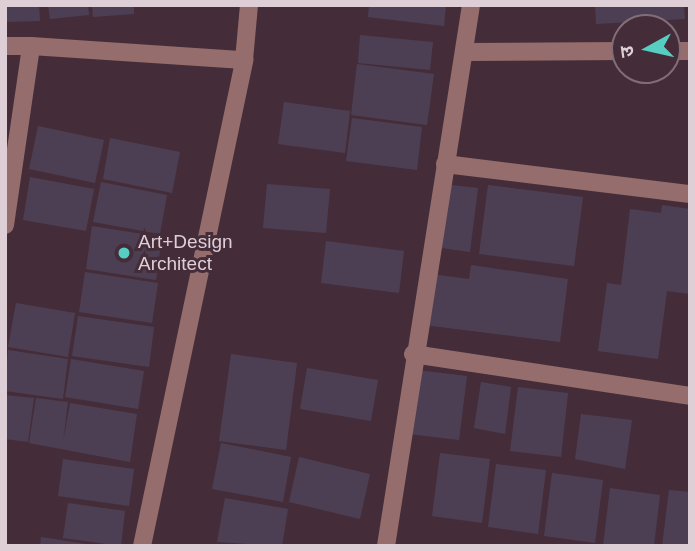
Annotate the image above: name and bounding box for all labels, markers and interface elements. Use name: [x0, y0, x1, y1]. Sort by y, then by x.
north arrow: [611, 14, 681, 84]
text: उ: [616, 45, 638, 59]
place label: Art+Design Architect: [138, 231, 233, 275]
marker: Art+Design Architect: [116, 245, 132, 261]

